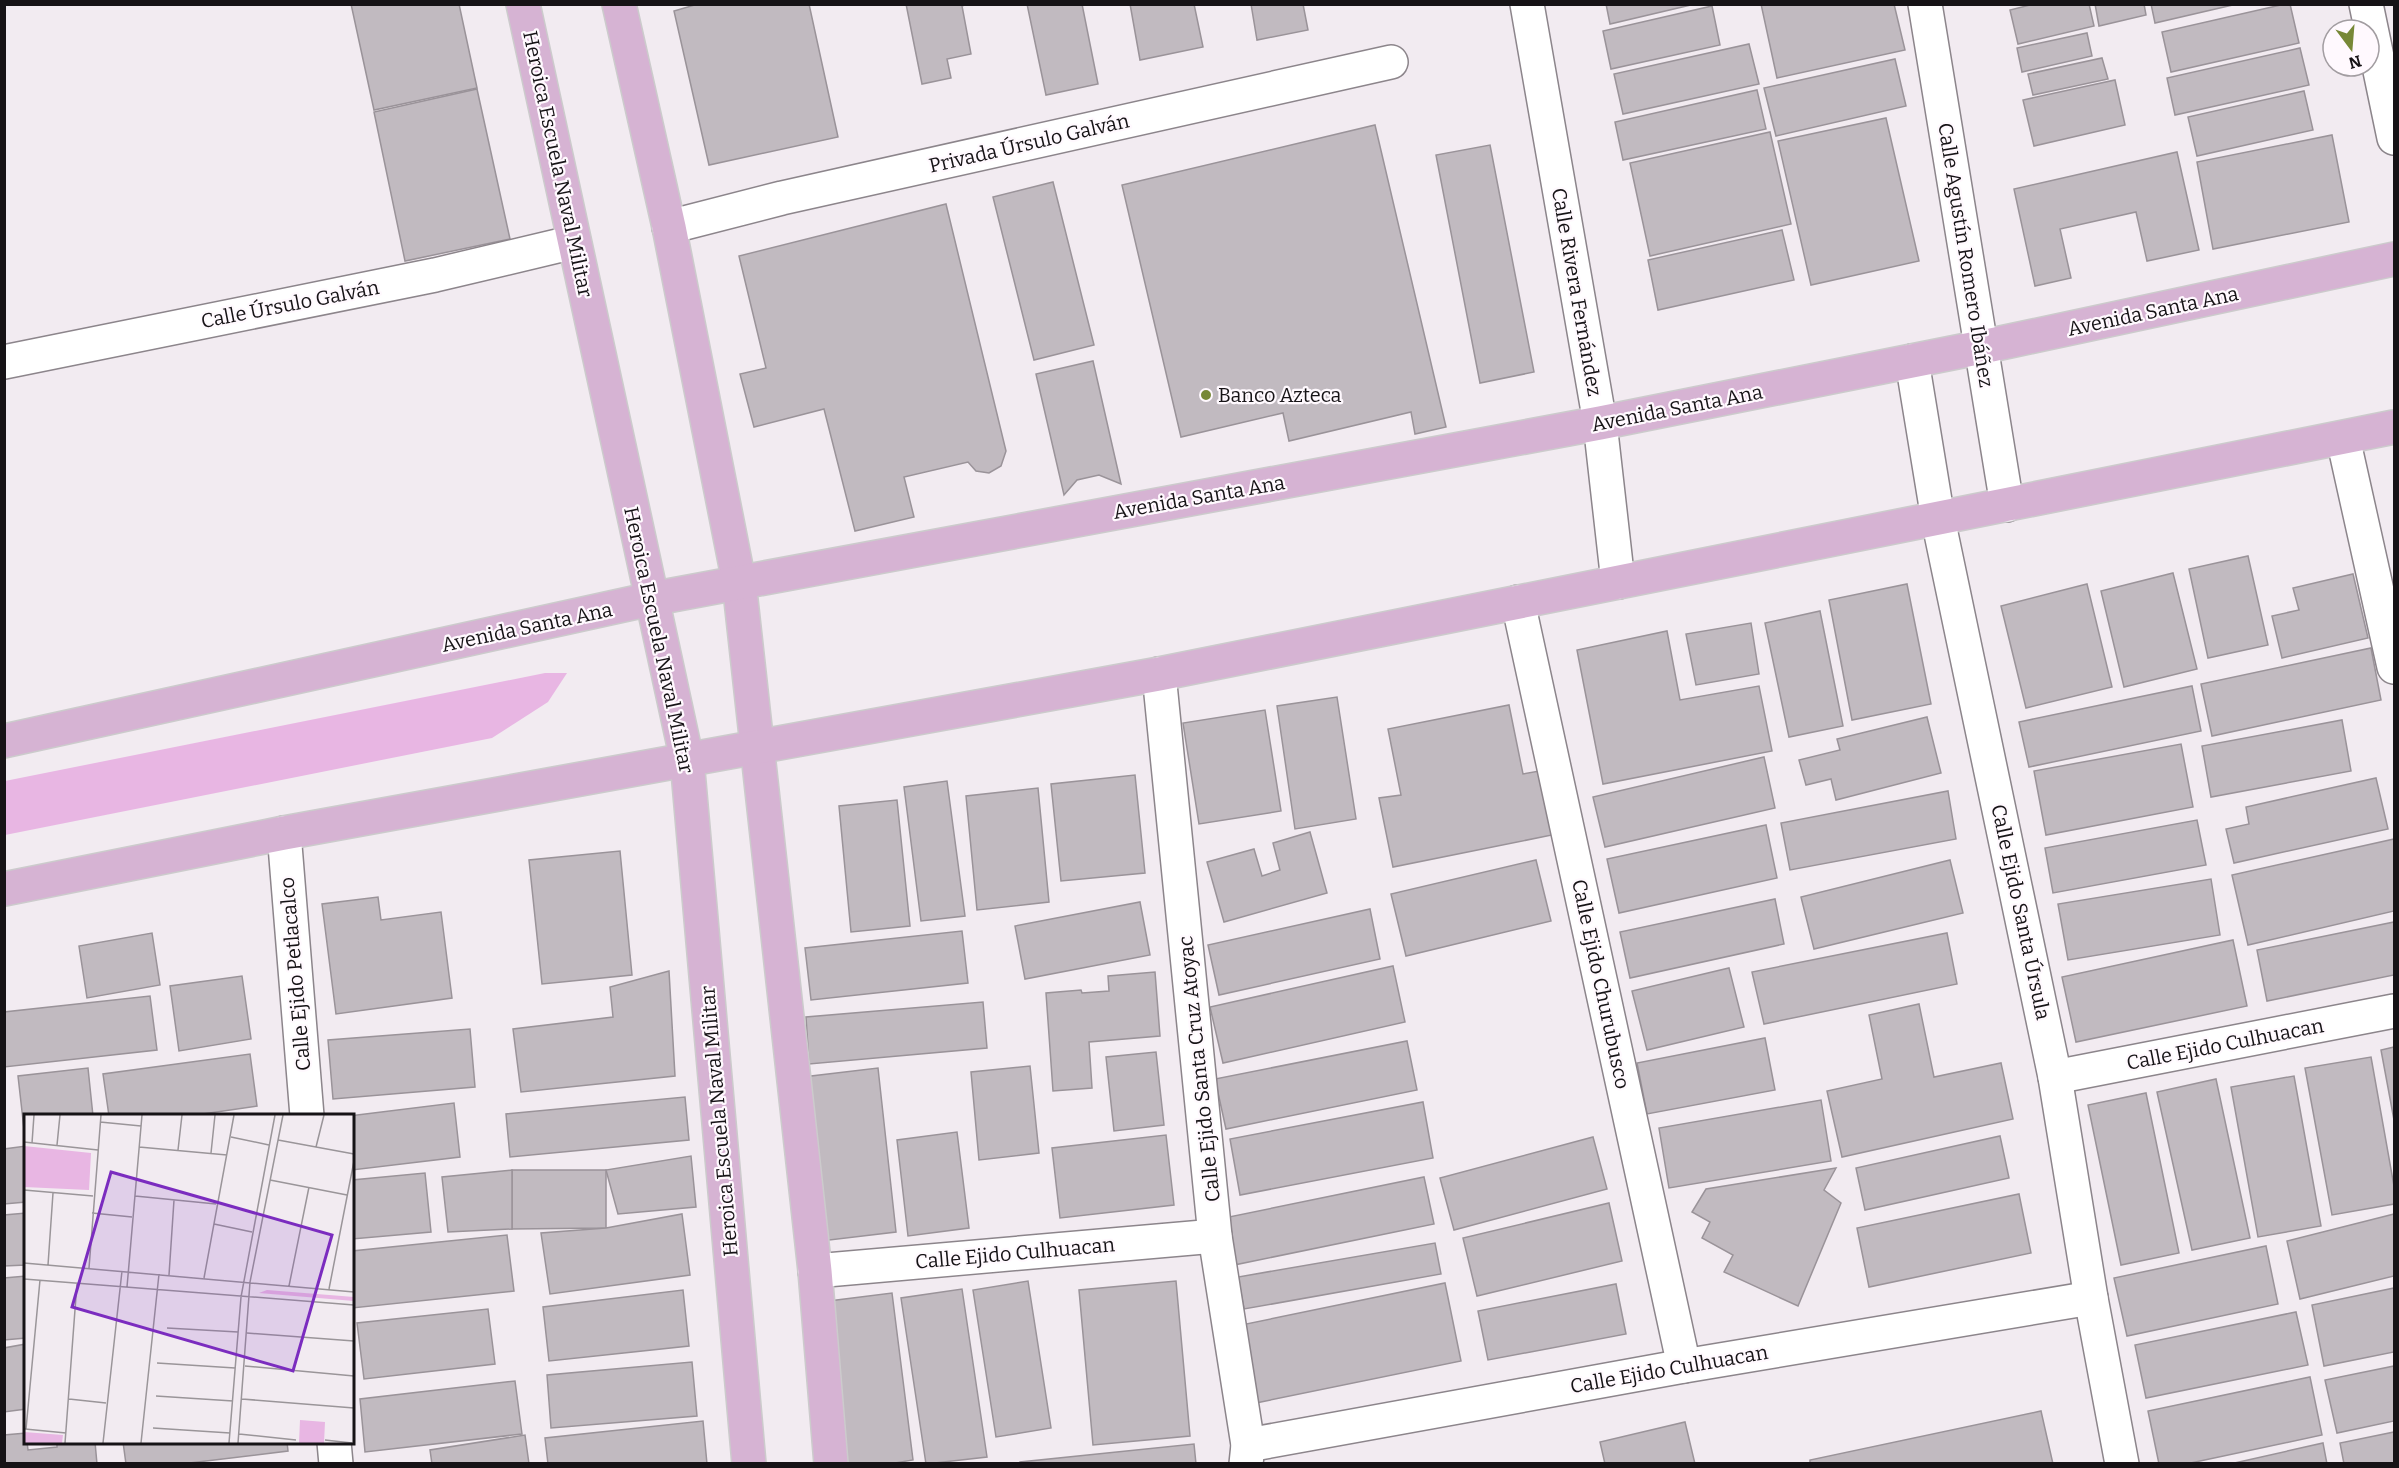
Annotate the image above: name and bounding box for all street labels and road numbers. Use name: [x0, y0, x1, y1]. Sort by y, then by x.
street label: Heroica Escuela Naval Militar: [518, 29, 598, 299]
street label: Privada Úrsulo Galván: [926, 108, 1132, 178]
street label: Calle Agustín Romero Ibáñez: [1933, 121, 1999, 389]
street label: Calle Rivera Fernández: [1547, 186, 1607, 398]
street label: Calle Úrsulo Galván: [199, 275, 382, 333]
street label: Avenida Santa Ana: [2065, 281, 2241, 341]
street label: Avenida Santa Ana: [1589, 380, 1765, 436]
street label: Avenida Santa Ana: [1111, 470, 1287, 524]
street label: Heroica Escuela Naval Militar: [619, 505, 699, 775]
street label: Avenida Santa Ana: [439, 597, 615, 657]
street label: Calle Ejido Santa Úrsula: [1985, 802, 2056, 1022]
street label: Calle Ejido Petlacalco: [275, 876, 316, 1072]
street label: Calle Ejido Churubusco: [1566, 877, 1635, 1091]
street label: Calle Ejido Santa Cruz Atoyac: [1173, 935, 1226, 1203]
street label: Heroica Escuela Naval Militar: [695, 985, 743, 1257]
street label: Calle Ejido Culhuacan: [2124, 1013, 2326, 1076]
street label: Calle Ejido Culhuacan: [914, 1232, 1116, 1275]
street label: Calle Ejido Culhuacan: [1568, 1340, 1770, 1399]

